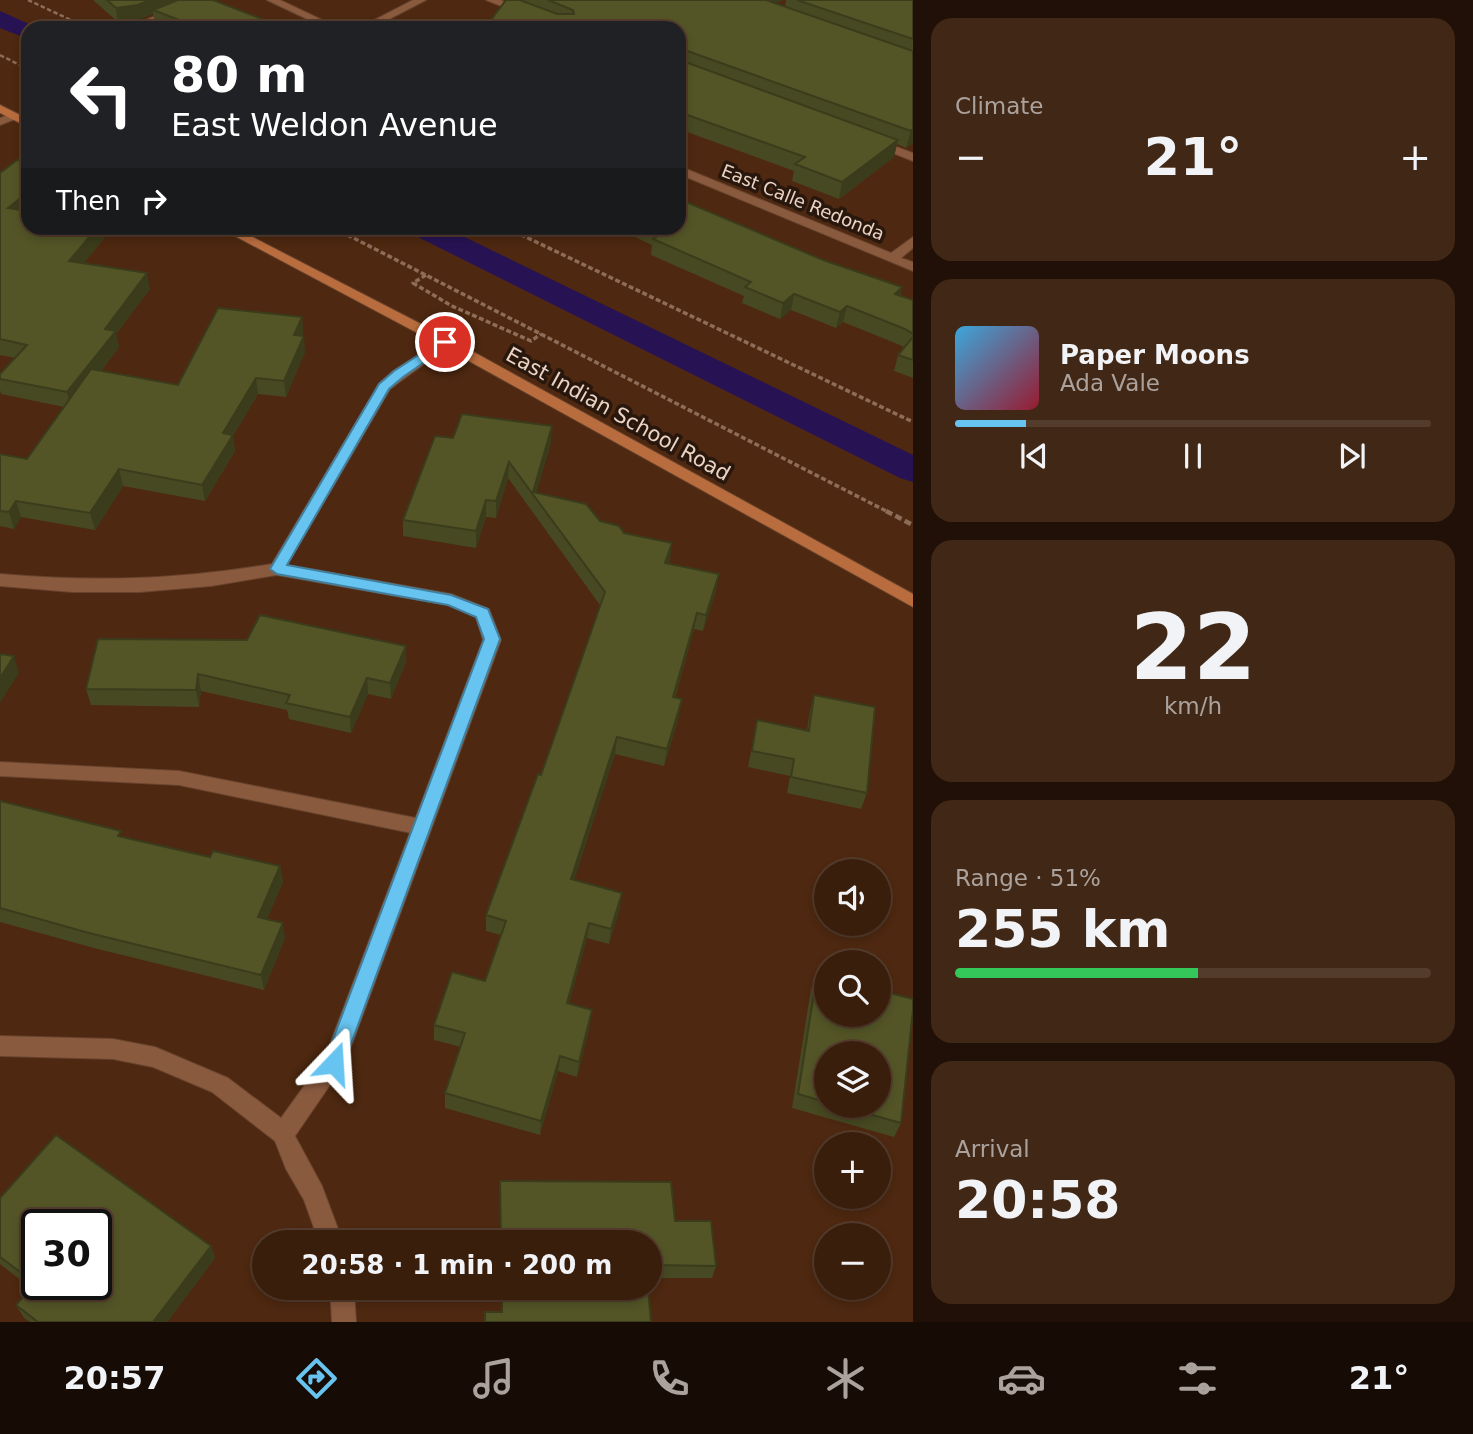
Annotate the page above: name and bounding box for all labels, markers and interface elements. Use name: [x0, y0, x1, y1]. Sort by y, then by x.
text: 80 m: [171, 47, 307, 104]
icon: left: [56, 49, 147, 140]
text: Climate: [955, 93, 1044, 119]
text: East Weldon Avenue: [171, 106, 498, 144]
text: 21°: [1144, 127, 1242, 187]
text: −: [955, 135, 987, 179]
text: +: [1399, 135, 1431, 179]
street label: East Calle Redonda: [718, 160, 888, 244]
icon: right: [135, 182, 173, 220]
text: Then: [56, 186, 121, 216]
pin: [415, 312, 475, 372]
icon: arrive: [426, 323, 464, 361]
text: Paper Moons: [1060, 340, 1250, 370]
street label: East Indian School Road: [502, 342, 734, 486]
text: Ada Vale: [1060, 370, 1160, 396]
icon: previous: [1015, 437, 1053, 475]
icon: pause: [1174, 437, 1212, 475]
icon: next: [1333, 437, 1371, 475]
text: 22: [1130, 595, 1256, 700]
text: km/h: [1164, 693, 1222, 719]
map controls: [814, 859, 891, 1300]
button: sound: [814, 859, 891, 936]
text: Range · 51%: [955, 865, 1101, 891]
text: 255 km: [955, 899, 1170, 959]
button: search: [814, 950, 891, 1027]
position arrow: [297, 1026, 371, 1100]
button: layers: [814, 1041, 891, 1118]
button: +: [814, 1132, 891, 1209]
text: Arrival: [955, 1136, 1030, 1162]
text: 20:58: [955, 1170, 1121, 1230]
speed limit sign: 30: [21, 1209, 112, 1300]
button: −: [814, 1223, 891, 1300]
text: 20:58 · 1 min · 200 m: [302, 1250, 612, 1280]
icon: directions: [292, 1354, 341, 1403]
icon: music: [469, 1354, 518, 1403]
icon: phone: [645, 1354, 694, 1403]
icon: climate: [821, 1354, 870, 1403]
icon: car: [997, 1354, 1046, 1403]
icon: filters: [1173, 1354, 1222, 1403]
text: 20:57: [64, 1359, 165, 1397]
text: 21°: [1349, 1359, 1409, 1397]

